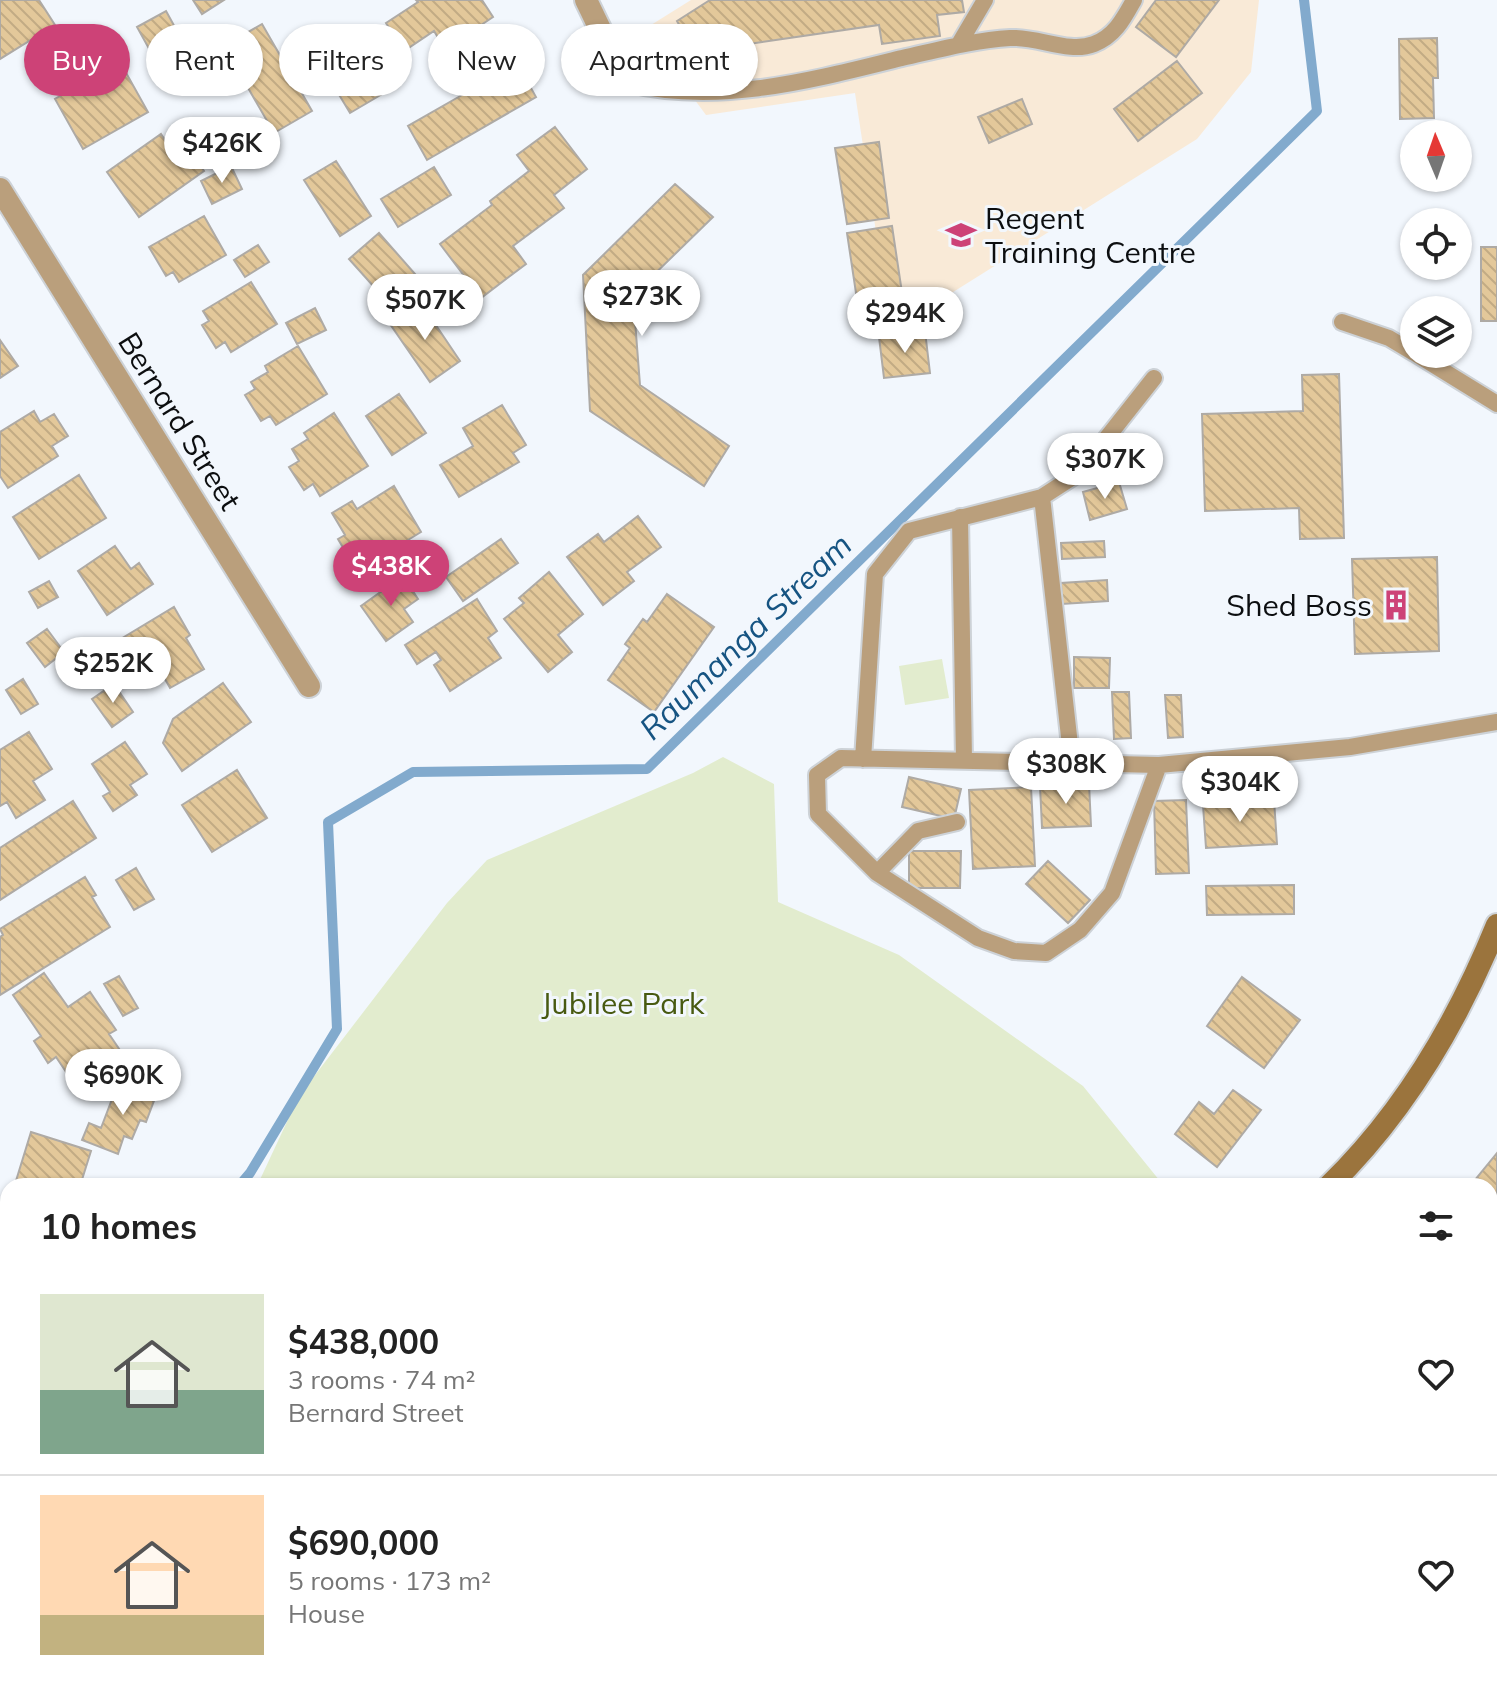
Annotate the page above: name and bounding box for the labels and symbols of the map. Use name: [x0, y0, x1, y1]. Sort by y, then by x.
pin: $426K: [166, 117, 278, 185]
north arrow: [1400, 120, 1472, 192]
place label: Regent Training Centre: [985, 199, 1196, 271]
school or university icon: Regent Training Centre: [944, 218, 978, 252]
pin: $273K: [586, 270, 698, 338]
pin: $507K: [369, 274, 481, 342]
pin: $294K: [849, 287, 961, 355]
street label: Bernard Street: [110, 325, 250, 517]
pin: $307K: [1049, 433, 1161, 501]
water label: Raumanga Stream: [630, 524, 860, 748]
pin: $438K: [335, 540, 447, 608]
place label: Shed Boss: [1226, 586, 1372, 624]
building icon: Shed Boss: [1379, 588, 1413, 622]
pin: $252K: [57, 637, 169, 705]
pin: $308K: [1010, 738, 1122, 806]
pin: $304K: [1184, 756, 1296, 824]
park label: Jubilee Park: [541, 984, 705, 1022]
pin: $690K: [67, 1049, 179, 1117]

